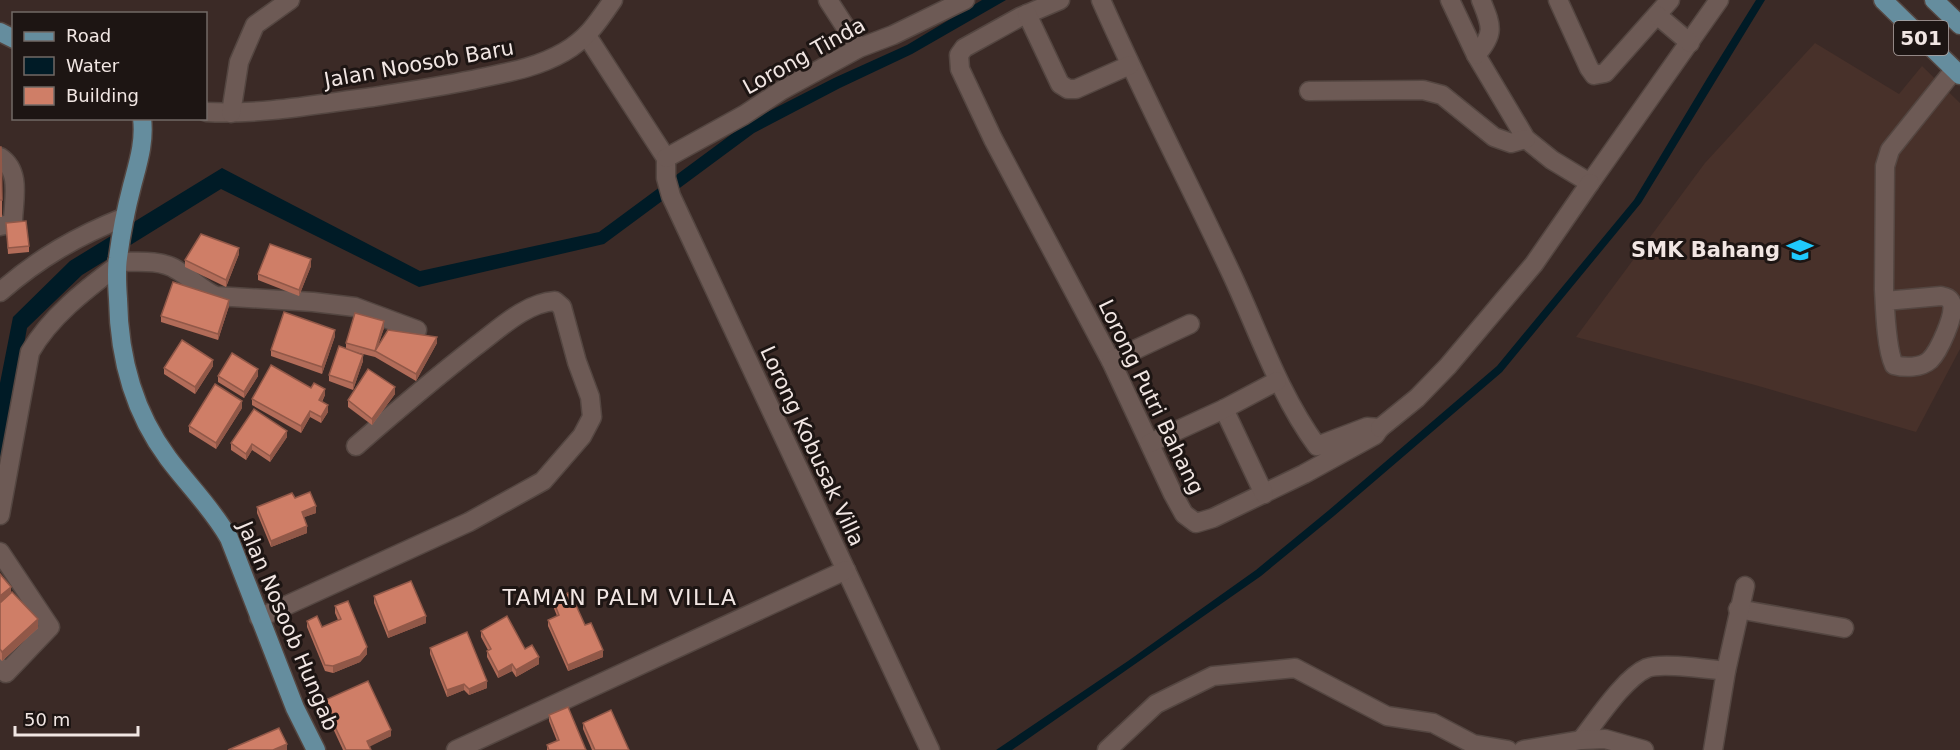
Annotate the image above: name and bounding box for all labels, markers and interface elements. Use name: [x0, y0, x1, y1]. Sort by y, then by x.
legend: [12, 12, 207, 120]
street label: Lorong Tinda: [739, 13, 869, 99]
road number: 501: [1894, 21, 1948, 55]
text: Road: [66, 25, 111, 46]
street label: Jalan Noosob Baru: [320, 35, 516, 93]
text: Water: [66, 55, 120, 76]
text: Building: [66, 85, 139, 106]
school or university icon: SMK Bahang: [1785, 235, 1815, 265]
place label: SMK Bahang: [1631, 238, 1780, 262]
street label: Lorong Putri Bahang: [1093, 296, 1209, 498]
street label: Lorong Kobusak Villa: [755, 342, 869, 550]
street label: Jalan Nosoob Hungab: [232, 516, 343, 734]
district label: TAMAN PALM VILLA: [501, 585, 738, 610]
scale bar: [15, 699, 138, 737]
text: 50 m: [24, 709, 70, 730]

